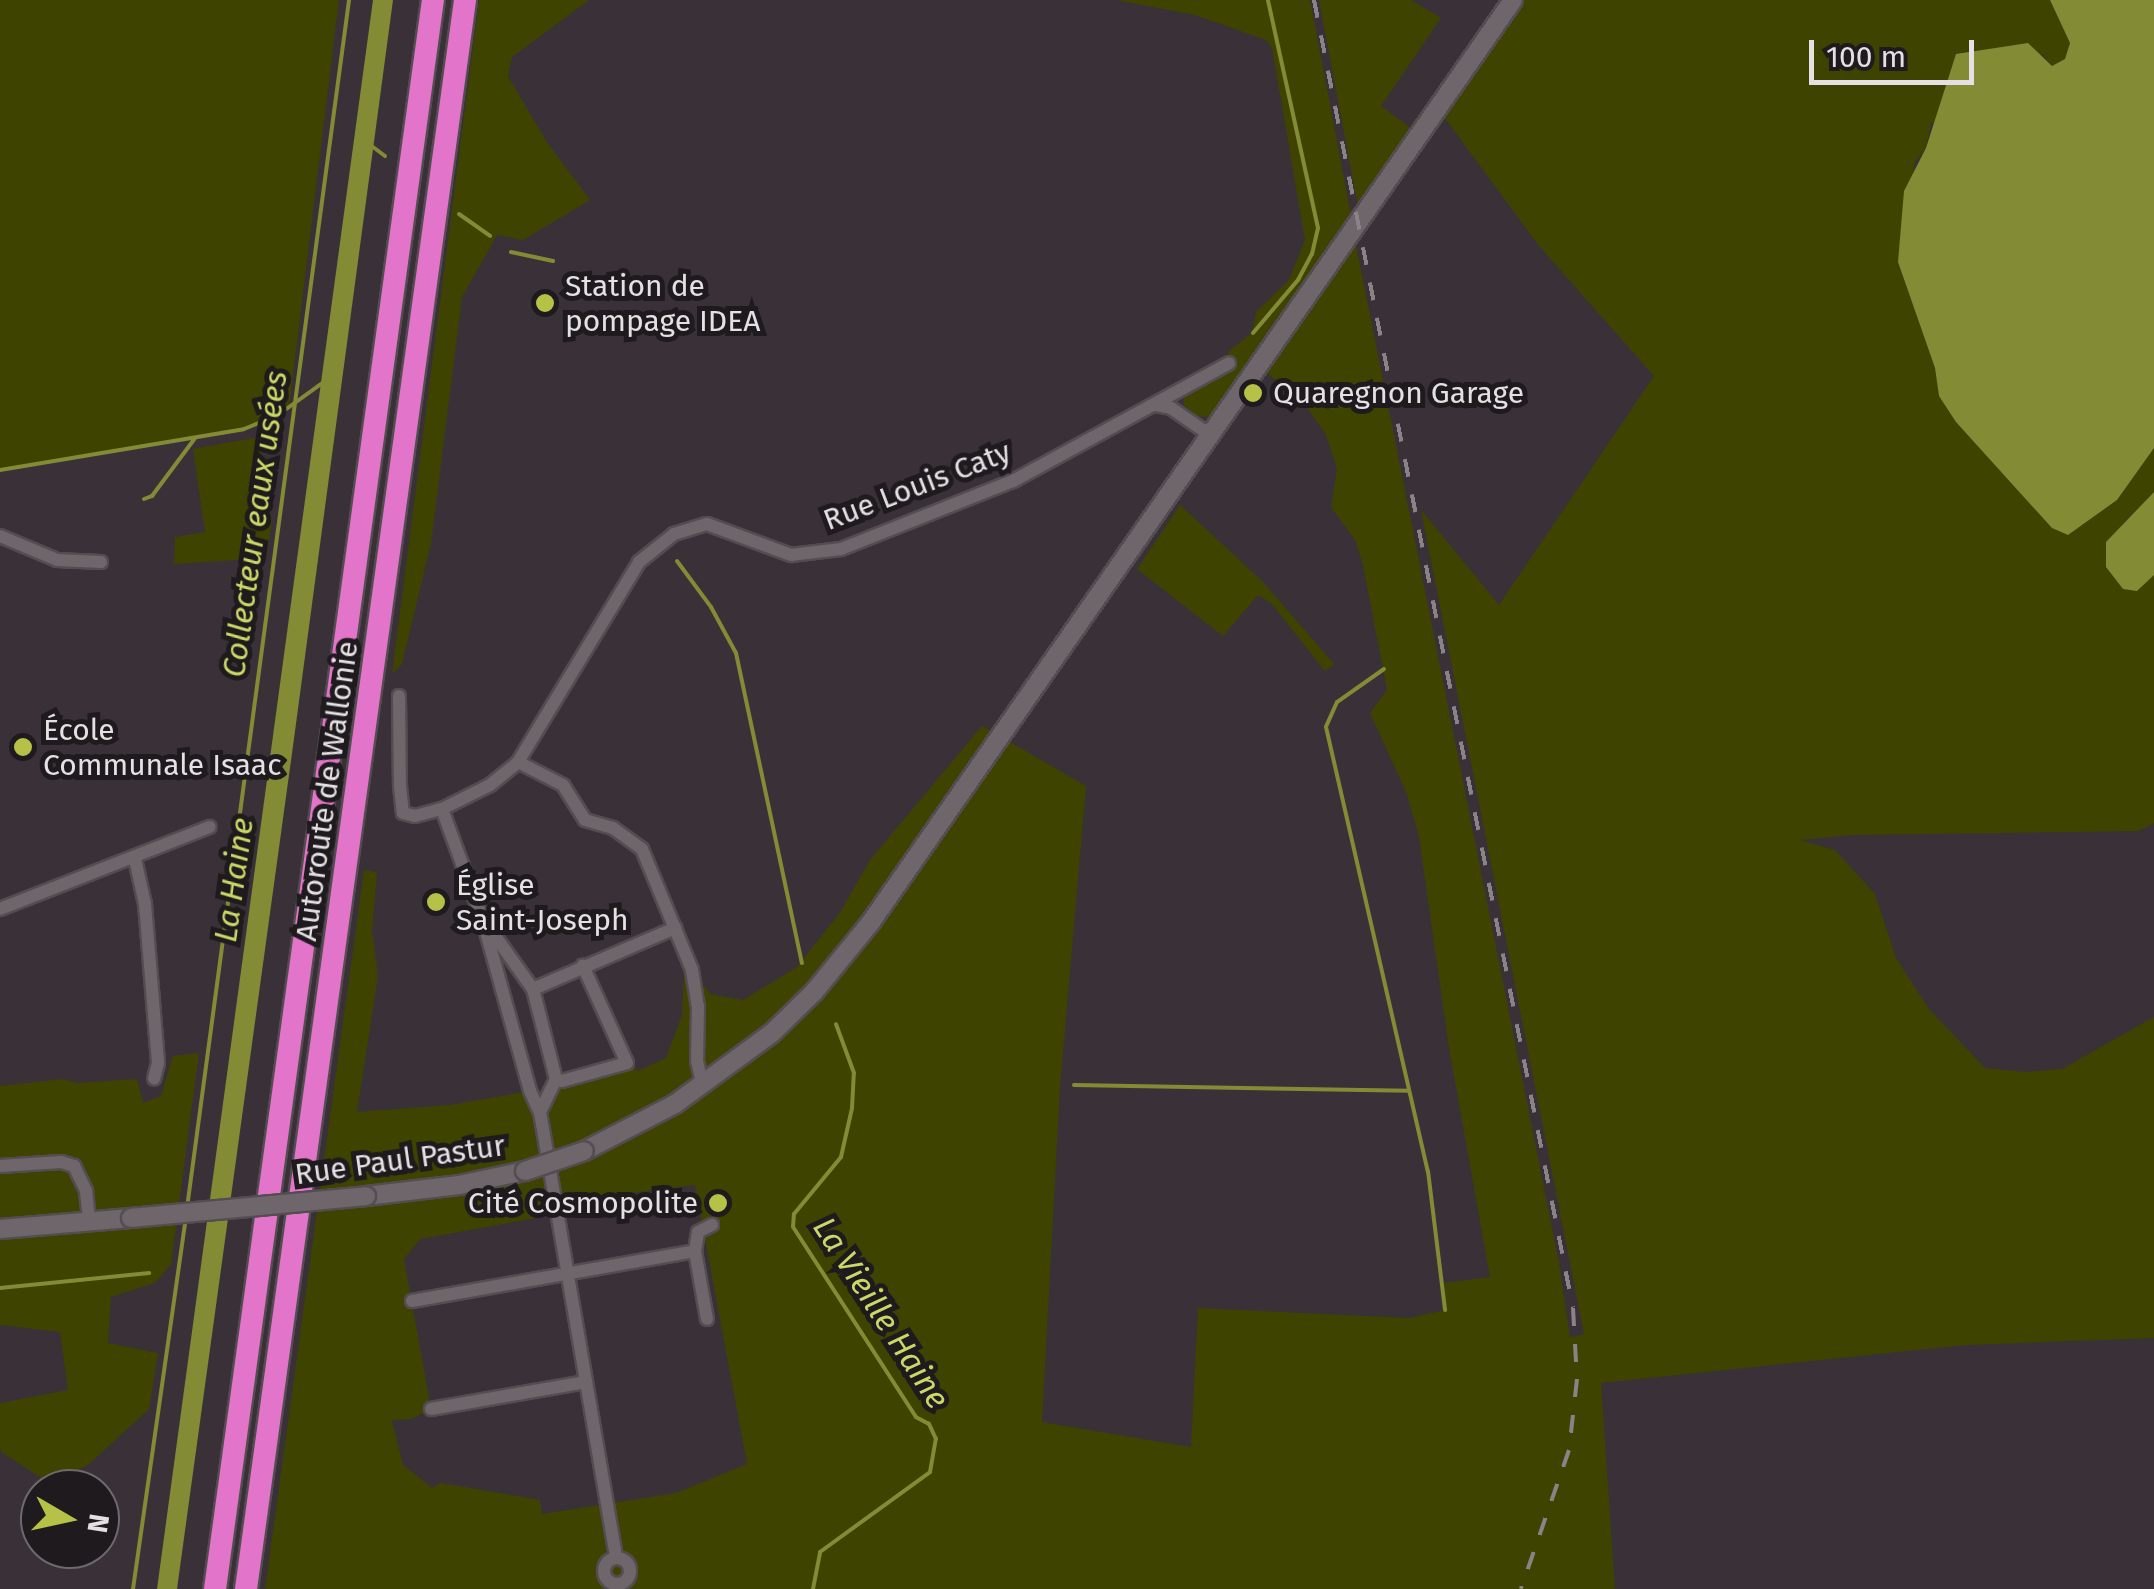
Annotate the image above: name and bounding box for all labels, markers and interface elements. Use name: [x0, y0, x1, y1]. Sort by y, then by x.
scale bar: [1814, 20, 1979, 82]
text: 100 m: [1826, 39, 1906, 75]
place label: Station de pompage IDEA: [565, 268, 760, 338]
marker: Station de pompage IDEA: [534, 292, 556, 314]
water label: Collecteur eaux usées: [214, 368, 296, 680]
place label: Quaregnon Garage: [1273, 375, 1524, 411]
marker: Quaregnon Garage: [1242, 382, 1264, 404]
street label: Rue Louis Caty: [818, 434, 1016, 538]
street label: Autoroute de Wallonie: [288, 639, 366, 943]
place label: École Communale Isaac: [43, 712, 282, 782]
marker: École Communale Isaac: [12, 736, 34, 758]
water label: La Haine: [206, 815, 262, 945]
place label: Église Saint-Joseph: [456, 867, 629, 938]
marker: Église Saint-Joseph: [425, 891, 447, 913]
street label: Rue Paul Pastur: [293, 1127, 507, 1193]
place label: Cité Cosmopolite: [468, 1185, 698, 1221]
marker: Cité Cosmopolite: [707, 1192, 729, 1214]
water label: La Vieille Haine: [805, 1210, 957, 1416]
north arrow: [20, 1469, 120, 1569]
text: N: [80, 1512, 116, 1535]

